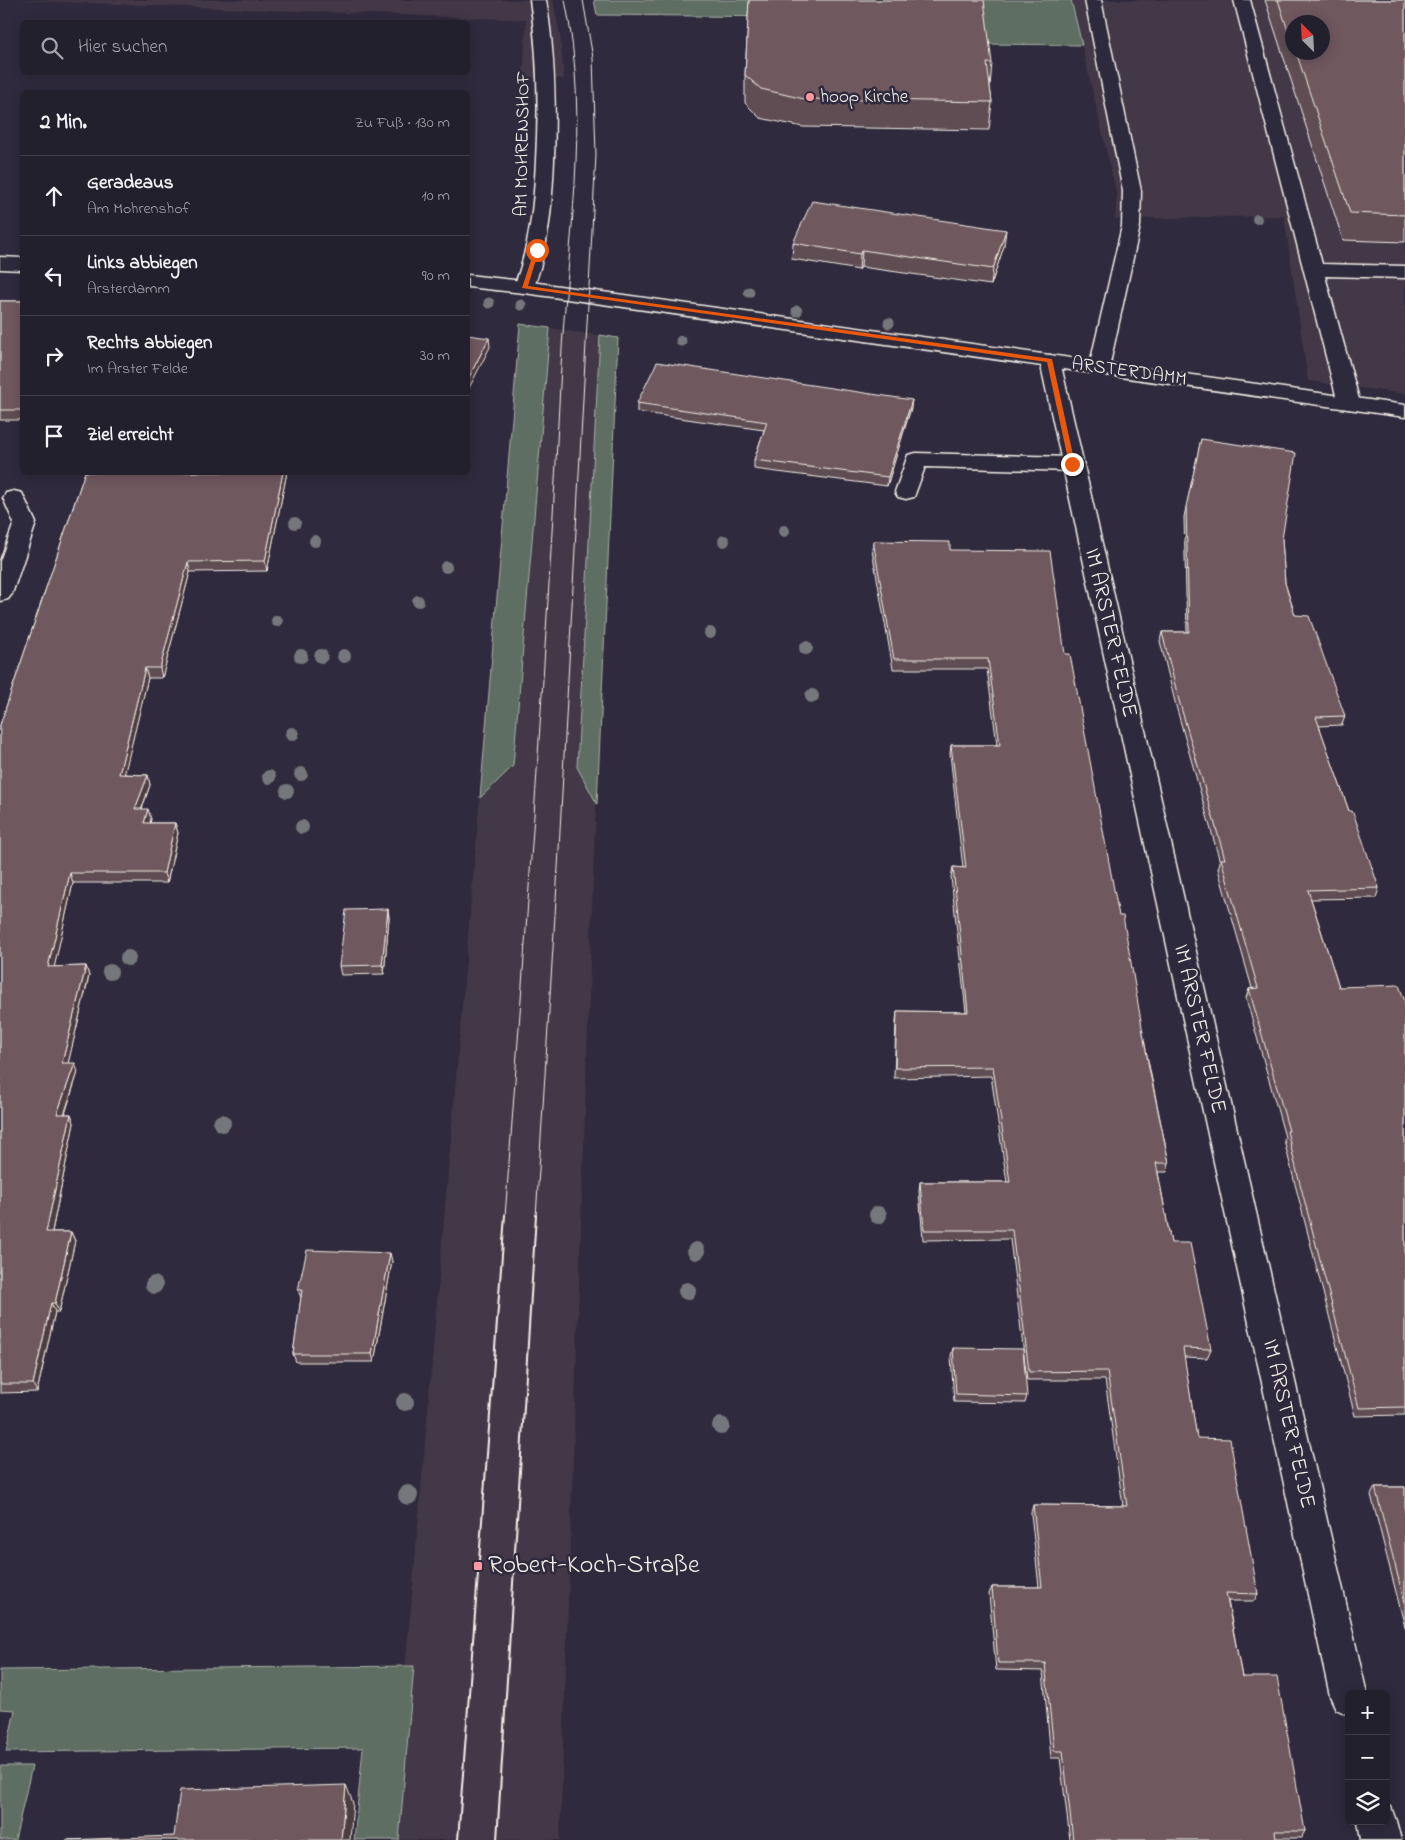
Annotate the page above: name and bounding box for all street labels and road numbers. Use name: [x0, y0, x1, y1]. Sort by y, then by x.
street label: AM MOHRENSHOF: [508, 71, 538, 217]
street label: ARSTERDAMM: [1070, 351, 1188, 393]
street label: IM ARSTER FELDE: [1075, 545, 1145, 721]
street label: IM ARSTER FELDE: [1164, 941, 1234, 1117]
street label: IM ARSTER FELDE: [1253, 1336, 1323, 1512]

